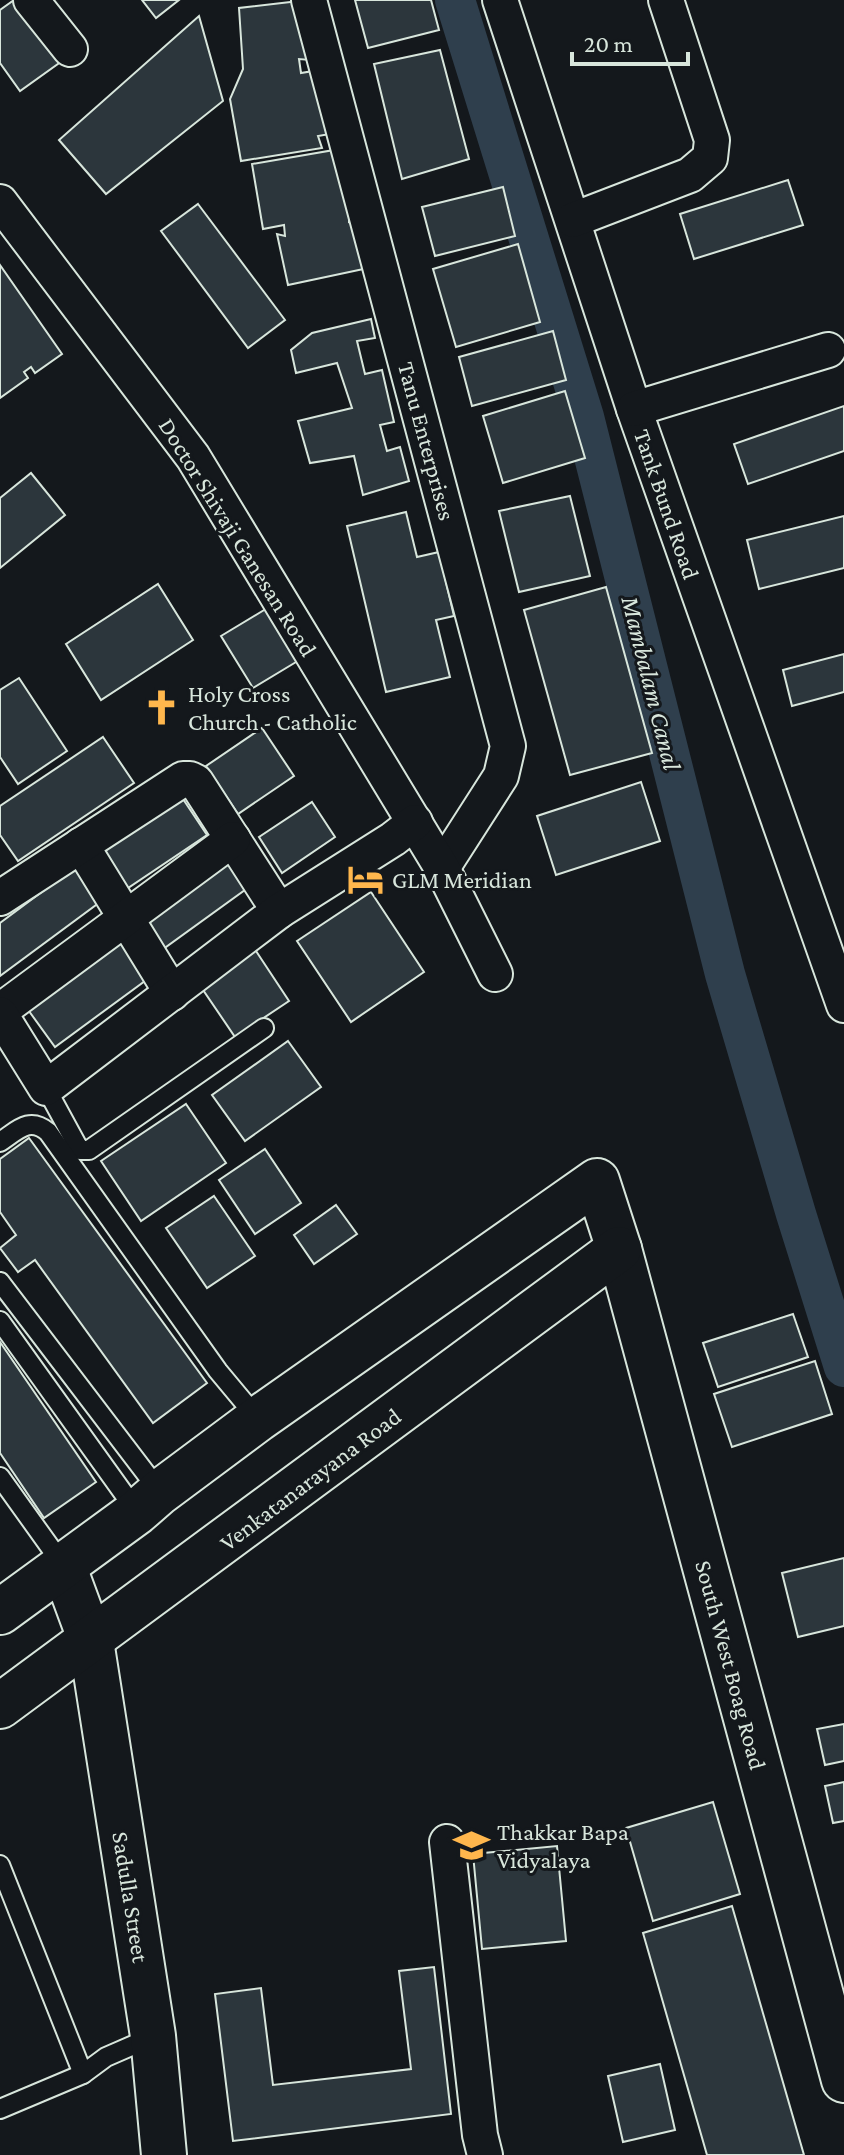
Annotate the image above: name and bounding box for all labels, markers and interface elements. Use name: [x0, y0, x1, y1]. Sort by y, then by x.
scale bar: [572, 16, 688, 66]
text: 20 m: [584, 30, 633, 57]
street label: Tanu Enterprises: [393, 359, 461, 523]
street label: Doctor Shivaji Ganesan Road: [153, 413, 323, 661]
street label: Tank Bund Road: [629, 426, 705, 583]
water label: Mambalam Canal: [615, 592, 687, 774]
place label: Holy Cross Church - Catholic: [188, 680, 357, 735]
church icon: Holy Cross Church - Catholic: [143, 688, 181, 726]
hotel icon: GLM Meridian: [347, 860, 385, 898]
place label: GLM Meridian: [392, 866, 532, 893]
street label: Venkatanarayana Road: [214, 1402, 406, 1556]
street label: South West Boag Road: [690, 1557, 772, 1773]
place label: Thakkar Bapa Vidyalaya: [497, 1818, 629, 1873]
school or university icon: Thakkar Bapa Vidyalaya: [452, 1826, 490, 1864]
street label: Sadulla Street: [107, 1830, 155, 1965]

